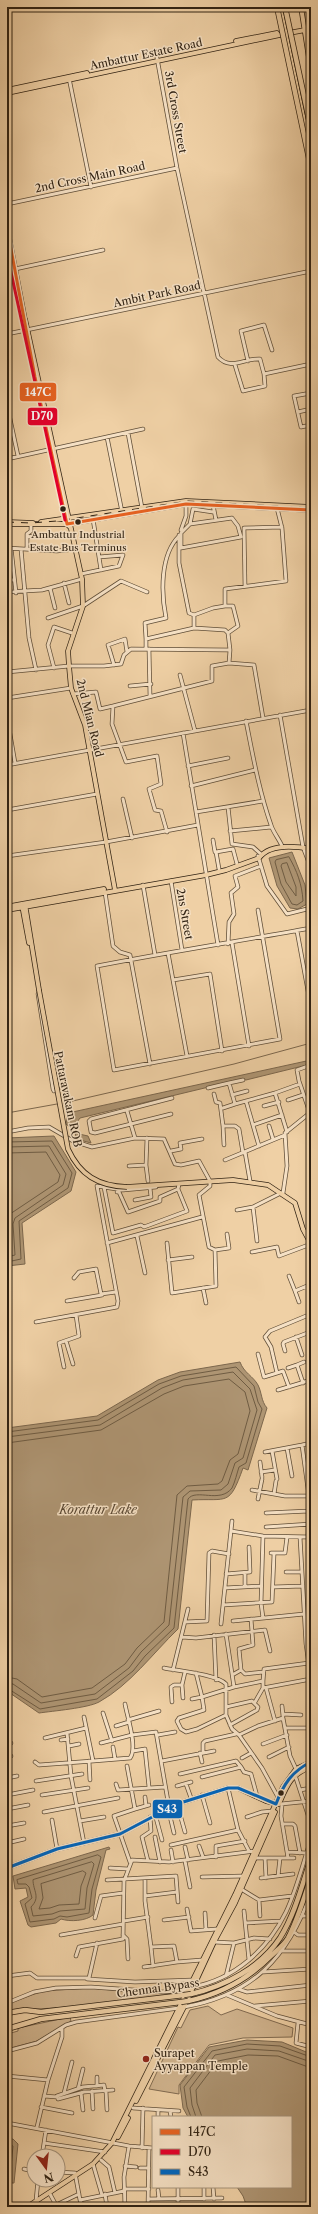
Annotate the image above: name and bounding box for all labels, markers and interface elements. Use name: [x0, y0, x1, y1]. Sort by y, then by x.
street label: Ambattur Estate Road: [87, 35, 204, 73]
street label: 3rd Cross Street: [162, 70, 190, 154]
street label: 2nd Cross Main Road: [34, 158, 147, 196]
street label: Ambit Park Road: [111, 278, 202, 310]
line badge: 147C: [19, 382, 57, 402]
text: 147C: [25, 385, 51, 399]
line badge: D70: [27, 407, 58, 426]
text: D70: [31, 409, 53, 423]
unlabelled marker: [58, 504, 68, 514]
marker: Ambattur Industrial Estate Bus Terminus: [73, 517, 83, 527]
place label: Ambattur Industrial Estate Bus Terminus: [29, 528, 127, 554]
street label: 2nd Mian Road: [74, 677, 107, 759]
street label: 2ns Street: [174, 887, 196, 941]
street label: Pattaravakam ROB: [51, 1050, 85, 1149]
water label: Korattur Lake: [58, 1502, 138, 1517]
unlabelled marker: [276, 1788, 286, 1798]
line badge: S43: [152, 1799, 183, 1819]
text: S43: [157, 1802, 177, 1816]
street label: Chennai Bypass: [116, 1975, 200, 2001]
place label: Surapet Ayyappan Temple: [153, 2046, 248, 2073]
marker: Surapet Ayyappan Temple: [141, 2054, 151, 2064]
legend: [152, 2116, 292, 2188]
text: 147C: [188, 2124, 215, 2139]
text: D70: [188, 2144, 211, 2159]
north arrow: [26, 2148, 66, 2188]
text: S43: [188, 2164, 209, 2179]
text: N: [42, 2170, 55, 2186]

